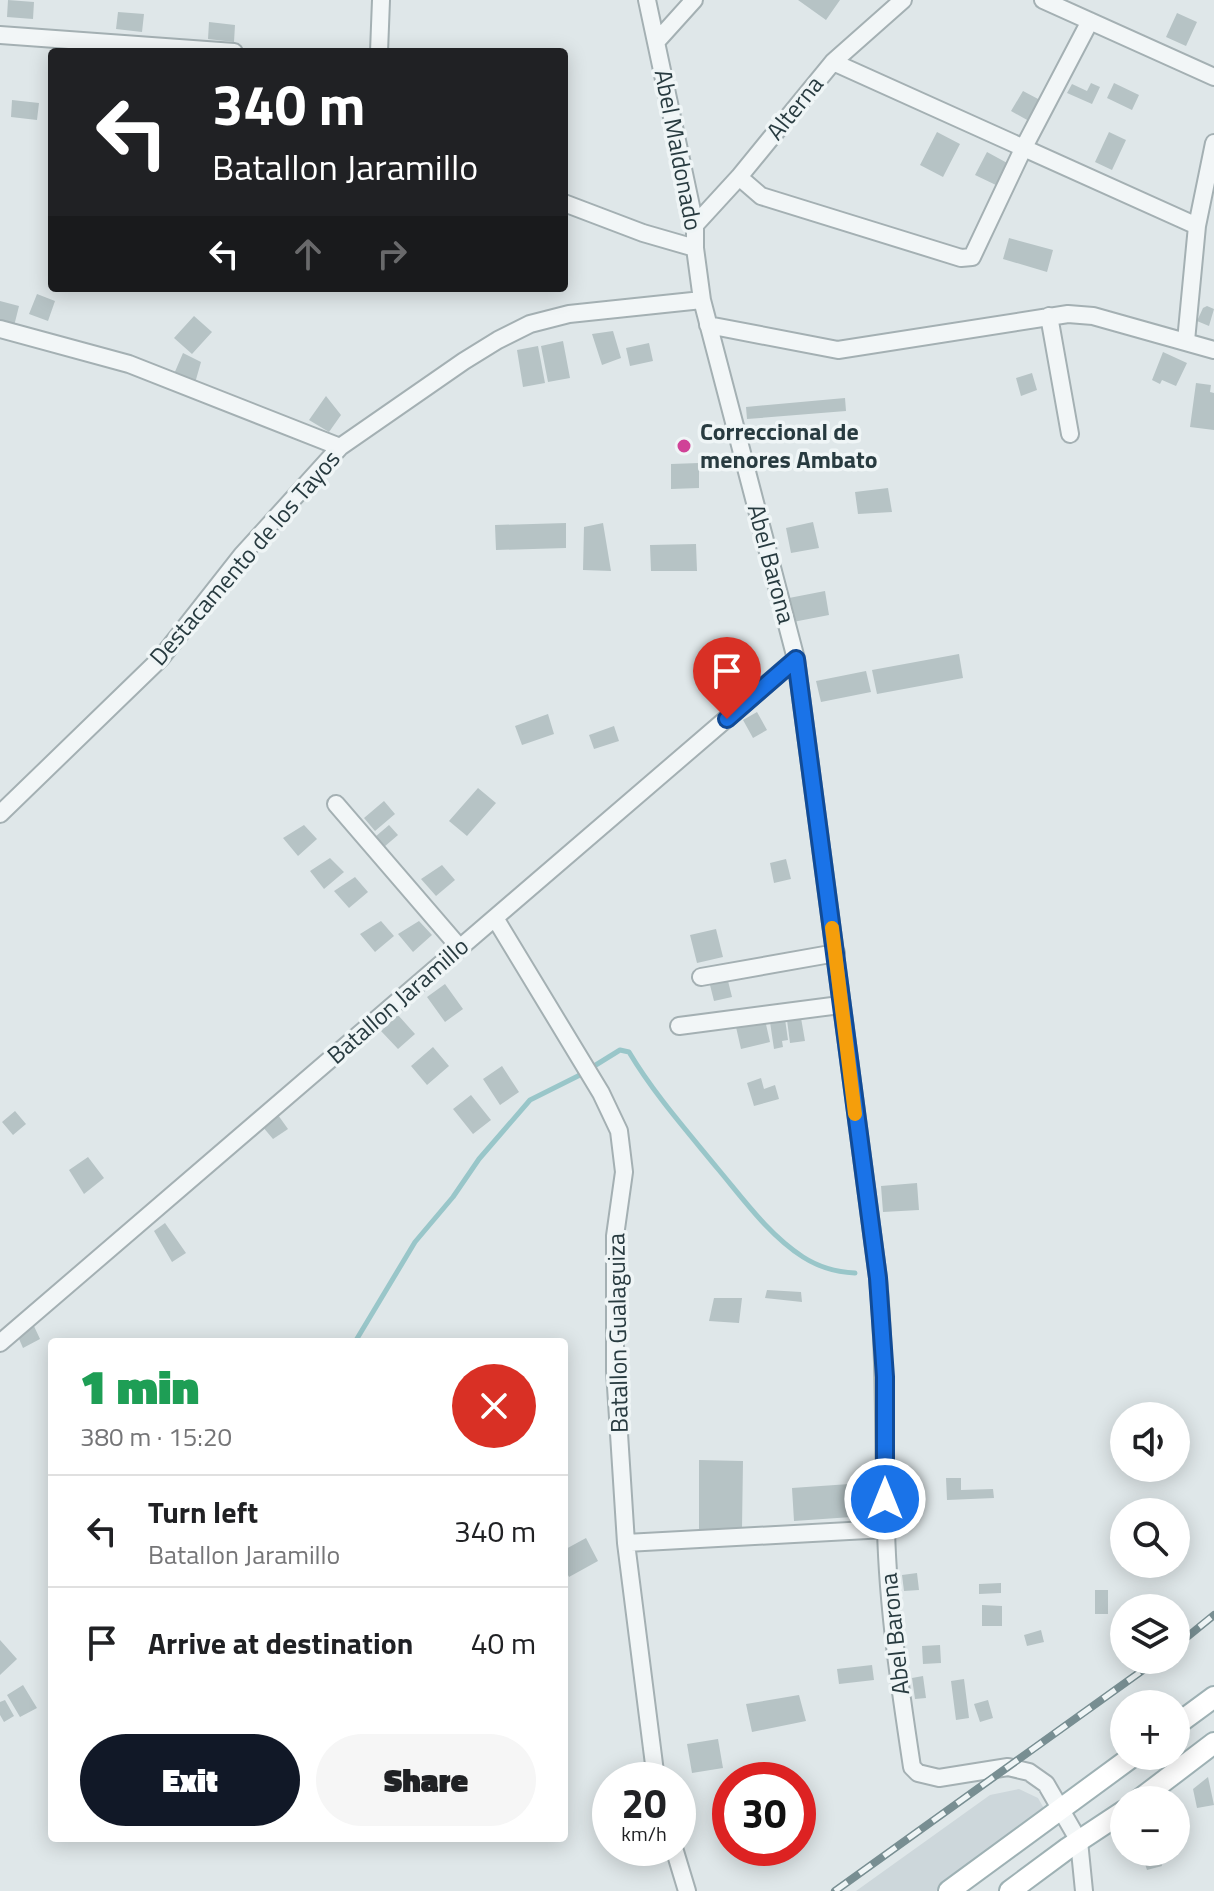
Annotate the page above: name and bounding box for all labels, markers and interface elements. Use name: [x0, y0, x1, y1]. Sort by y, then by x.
text: 340 m: [212, 62, 365, 147]
street label: Abel Maldonado: [646, 66, 712, 233]
street label: Alterna: [757, 67, 831, 147]
icon: left: [80, 80, 184, 184]
text: Batallon Jaramillo: [212, 139, 478, 194]
icon: left: [202, 232, 246, 276]
icon: ahead: [286, 232, 330, 276]
icon: right: [370, 232, 414, 276]
place label: Correccional de menores Ambato: [700, 413, 878, 477]
marker: Correccional de menores Ambato: [675, 437, 693, 455]
street label: Destacamento de los Tayos: [140, 442, 348, 673]
street label: Abel Barona: [739, 500, 805, 627]
pin: [693, 637, 761, 719]
icon: arrive: [705, 649, 749, 693]
street label: Batallon Jaramillo: [319, 928, 476, 1072]
street label: Batallon Gualaguiza: [597, 1233, 637, 1433]
text: 1 min: [80, 1350, 199, 1423]
button: close: [452, 1364, 536, 1448]
map controls: [1110, 1402, 1190, 1866]
button: sound: [1110, 1402, 1190, 1482]
text: 380 m · 15:20: [80, 1417, 232, 1456]
position arrow: [843, 1457, 927, 1541]
text: Turn left: [148, 1489, 258, 1535]
button: search: [1110, 1498, 1190, 1578]
text: 340 m: [454, 1508, 536, 1554]
icon: left: [80, 1509, 124, 1553]
text: Batallon Jaramillo: [148, 1535, 340, 1574]
street label: Abel Barona: [870, 1571, 918, 1697]
button: layers: [1110, 1594, 1190, 1674]
text: Arrive at destination: [148, 1620, 413, 1666]
text: 40 m: [471, 1620, 536, 1666]
icon: arrive: [80, 1621, 124, 1665]
button: +: [1110, 1690, 1190, 1770]
button: Exit: [80, 1734, 300, 1826]
button: Share: [316, 1734, 536, 1826]
speed limit sign: 30: [712, 1762, 816, 1866]
text: 20: [622, 1773, 666, 1834]
button: −: [1110, 1786, 1190, 1866]
text: km/h: [621, 1818, 667, 1849]

